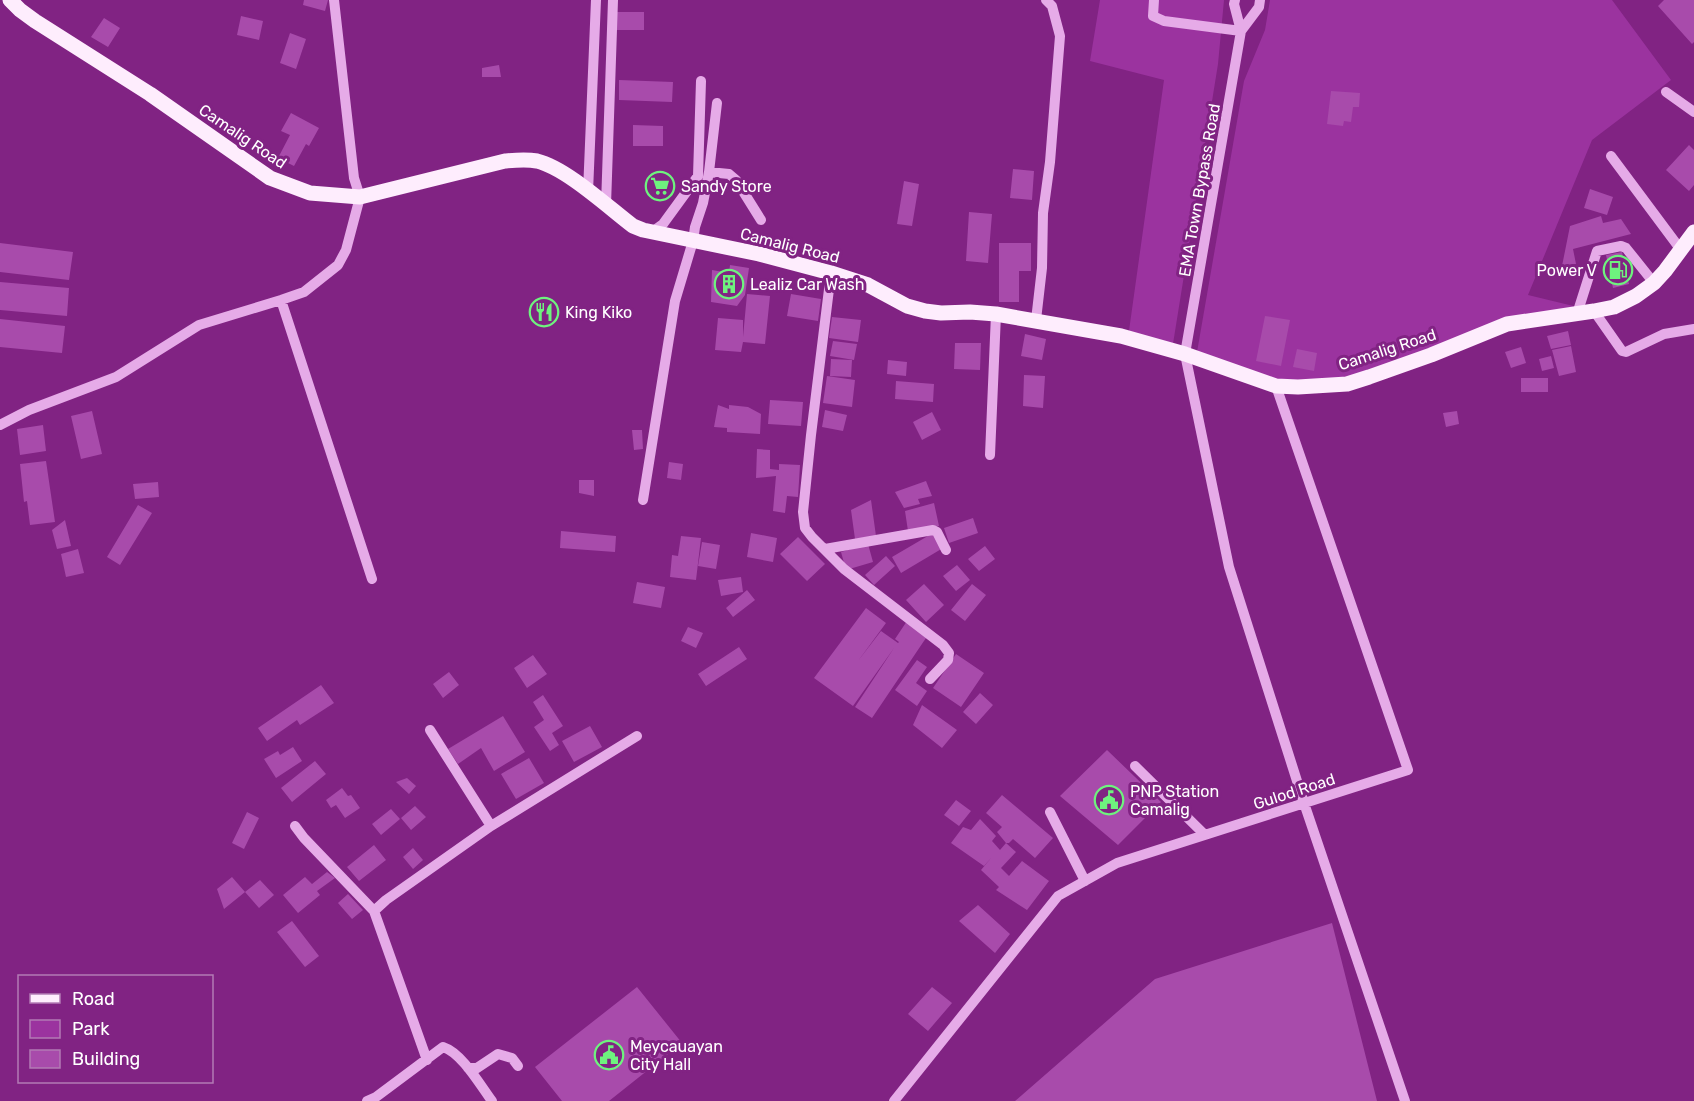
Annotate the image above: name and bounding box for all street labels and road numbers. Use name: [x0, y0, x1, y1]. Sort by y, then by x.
street label: Camalig Road: [195, 100, 290, 173]
street label: EMA Town Bypass Road: [1175, 102, 1224, 278]
street label: Camalig Road: [738, 224, 842, 267]
street label: Camalig Road: [1336, 325, 1438, 374]
street label: Gulod Road: [1251, 769, 1337, 814]

